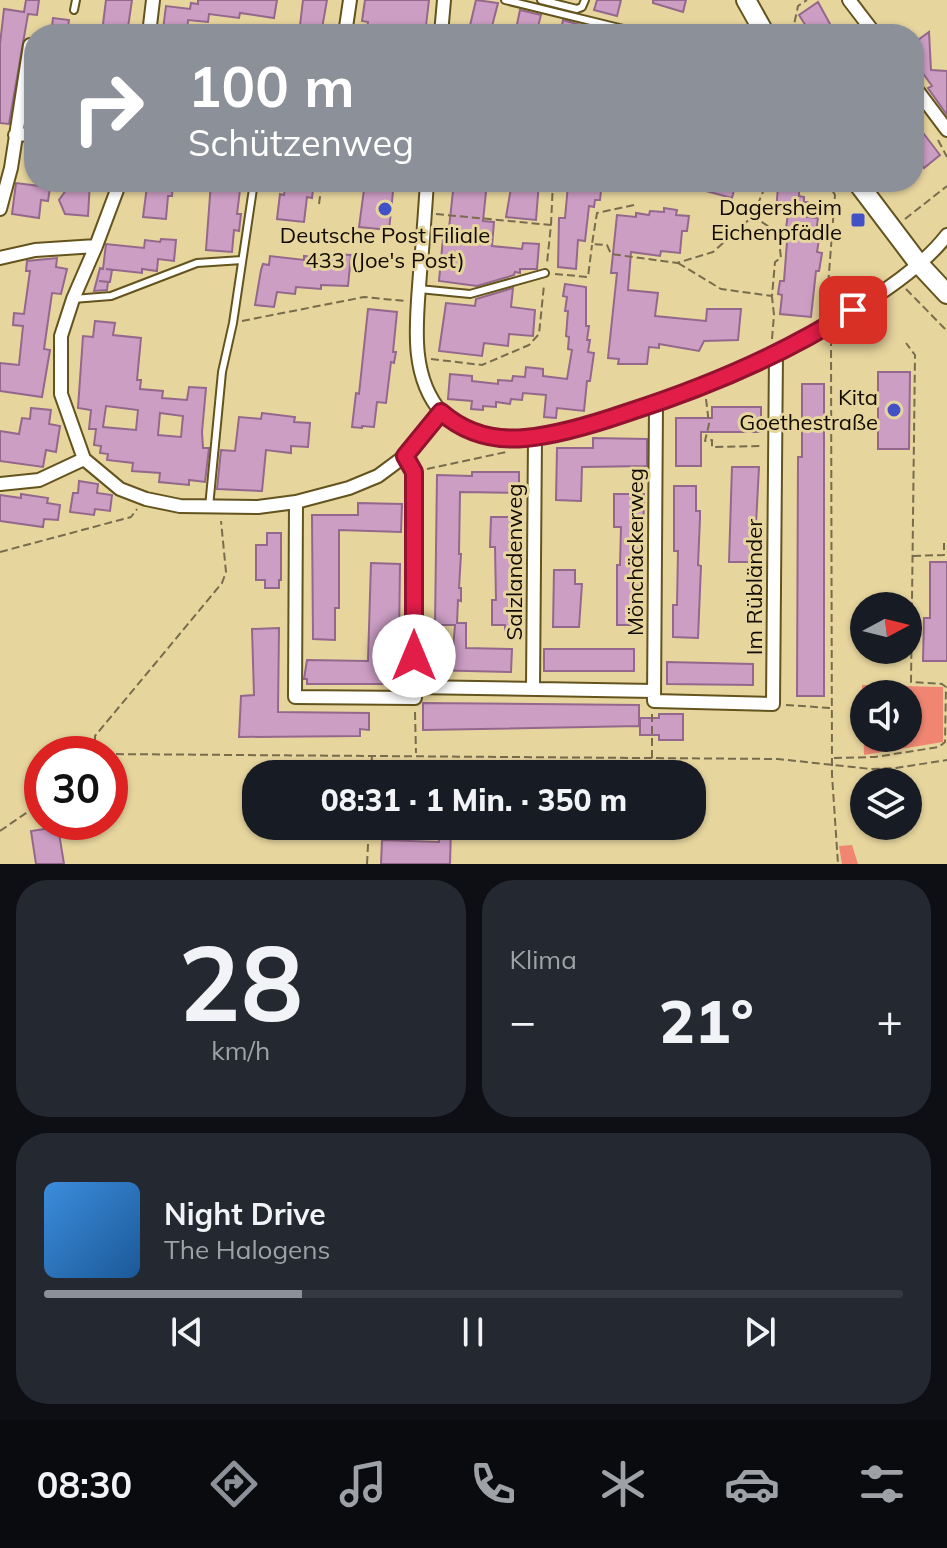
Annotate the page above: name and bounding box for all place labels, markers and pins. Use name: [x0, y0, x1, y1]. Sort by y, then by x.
place label: Dagersheim Eichenpfädle: [711, 193, 842, 246]
marker: Deutsche Post Filiale 433 (Joe's Post): [376, 200, 394, 218]
marker: Dagersheim Eichenpfädle: [849, 211, 867, 229]
place label: Deutsche Post Filiale 433 (Joe's Post): [280, 221, 490, 274]
pin: [819, 276, 887, 344]
place label: Kita Goethestraße: [739, 383, 878, 436]
marker: Kita Goethestraße: [885, 401, 903, 419]

